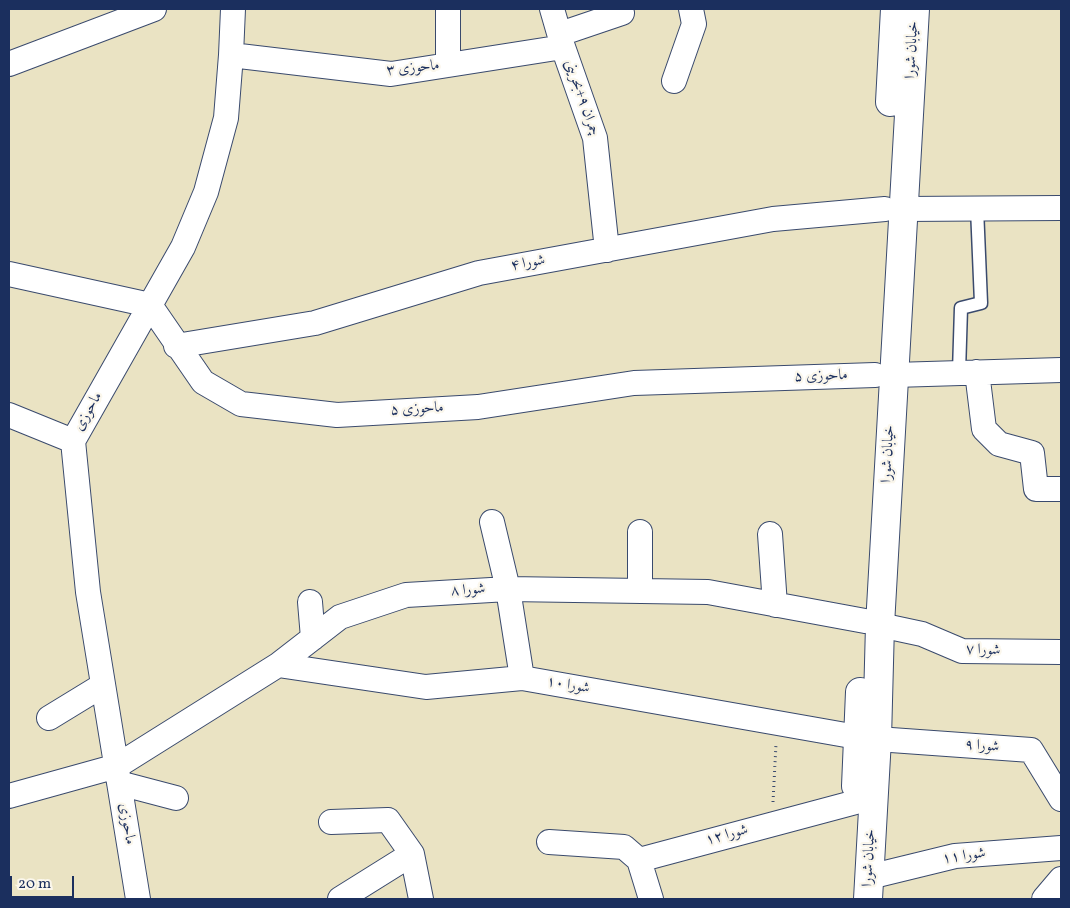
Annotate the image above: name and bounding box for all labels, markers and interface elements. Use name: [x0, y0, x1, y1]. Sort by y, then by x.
street label: خیابان شورا: [903, 21, 923, 79]
street label: ماحوزی ۳: [385, 57, 441, 81]
street label: چمران ۹+بحرینی: [560, 58, 602, 138]
street label: شورا ۴: [509, 252, 547, 276]
street label: ماحوزی ۵: [794, 367, 848, 387]
street label: ماحوزی: [71, 389, 107, 435]
street label: ماحوزی ۵: [390, 400, 444, 420]
street label: خیابان شورا: [879, 425, 899, 483]
street label: شورا ۸: [450, 581, 486, 601]
street label: شورا ۷: [965, 641, 1001, 661]
street label: شورا ۱۰: [545, 673, 591, 699]
street label: شورا ۹: [964, 737, 1000, 757]
street label: ماحوزی: [114, 802, 138, 846]
street label: شورا ۱۲: [704, 822, 750, 850]
street label: خیابان شورا: [860, 829, 880, 887]
street label: شورا ۱۱: [941, 845, 987, 869]
scale bar: [12, 866, 76, 898]
text: 20 m: [18, 874, 51, 895]

